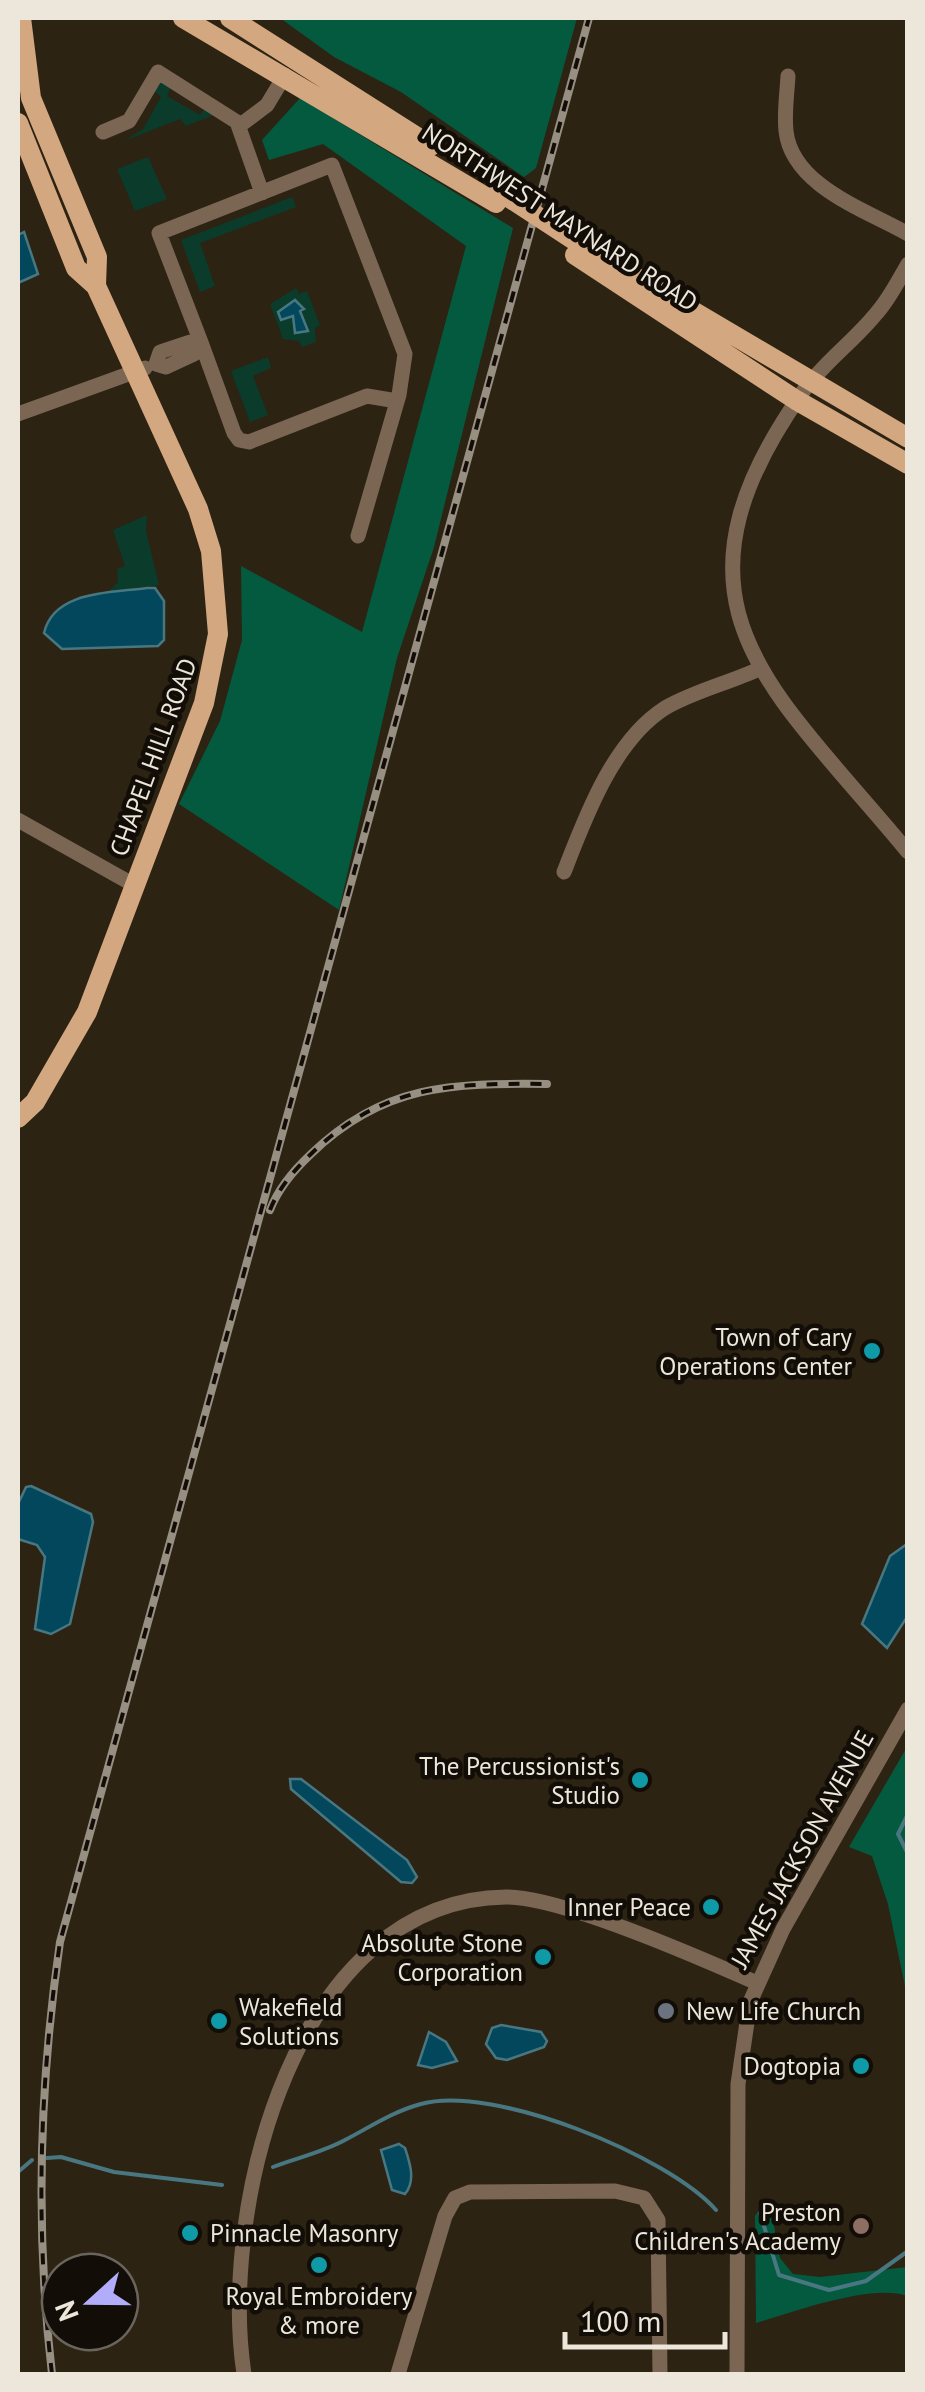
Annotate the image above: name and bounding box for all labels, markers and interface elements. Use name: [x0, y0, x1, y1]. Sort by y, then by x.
street label: NORTHWEST MAYNARD ROAD: [416, 116, 704, 318]
street label: CHAPEL HILL ROAD: [102, 654, 204, 860]
place label: Town of Cary Operations Center: [659, 1321, 852, 1382]
marker: Town of Cary Operations Center: [861, 1340, 883, 1362]
street label: JAMES JACKSON AVENUE: [723, 1725, 881, 1974]
place label: The Percussionist's Studio: [419, 1750, 620, 1811]
marker: The Percussionist's Studio: [629, 1769, 651, 1791]
place label: Inner Peace: [567, 1891, 691, 1923]
marker: Inner Peace: [700, 1896, 722, 1918]
place label: Absolute Stone Corporation: [361, 1927, 523, 1988]
marker: Absolute Stone Corporation: [532, 1946, 554, 1968]
place label: Wakefield Solutions: [239, 1991, 342, 2052]
place label: New Life Church: [686, 1995, 861, 2027]
marker: New Life Church: [655, 2000, 677, 2022]
marker: Wakefield Solutions: [208, 2010, 230, 2032]
place label: Dogtopia: [744, 2050, 841, 2082]
marker: Dogtopia: [850, 2055, 872, 2077]
place label: Preston Children's Academy: [634, 2196, 841, 2257]
marker: Preston Children's Academy: [850, 2215, 872, 2237]
place label: Pinnacle Masonry: [210, 2217, 399, 2249]
marker: Pinnacle Masonry: [179, 2222, 201, 2244]
north arrow: [40, 2252, 140, 2352]
marker: Royal Embroidery & more: [308, 2254, 330, 2276]
place label: Royal Embroidery & more: [226, 2280, 413, 2341]
scale bar: [565, 2287, 725, 2349]
text: N: [46, 2296, 87, 2326]
text: 100 m: [580, 2301, 661, 2340]

